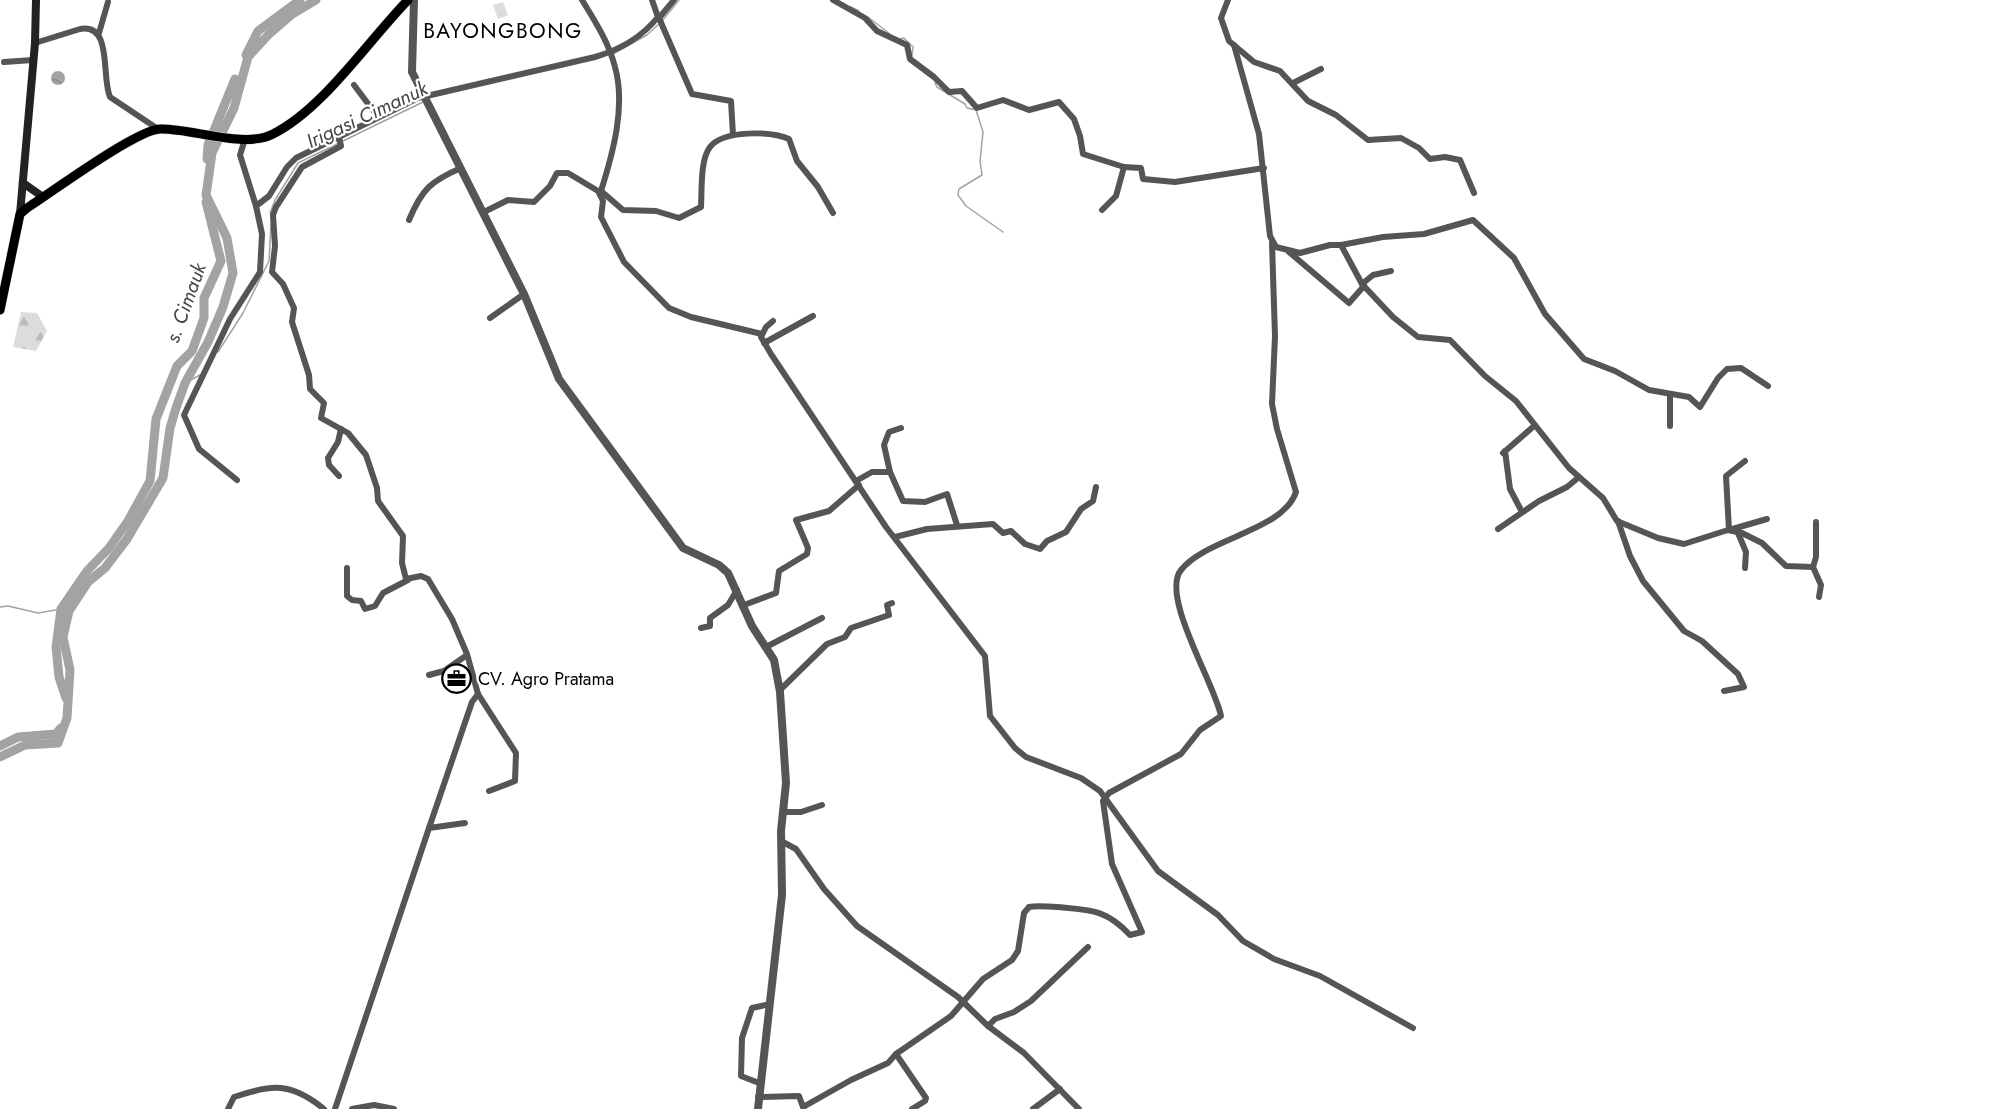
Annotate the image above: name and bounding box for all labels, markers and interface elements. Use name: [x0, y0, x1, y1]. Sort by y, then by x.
district label: BAYONGBONG: [423, 16, 583, 46]
water label: Irigasi Cimanuk: [302, 74, 434, 156]
water label: s. Cimauk: [158, 258, 214, 347]
office icon: CV. Agro Pratama: [441, 663, 473, 695]
place label: CV. Agro Pratama: [478, 666, 614, 692]

